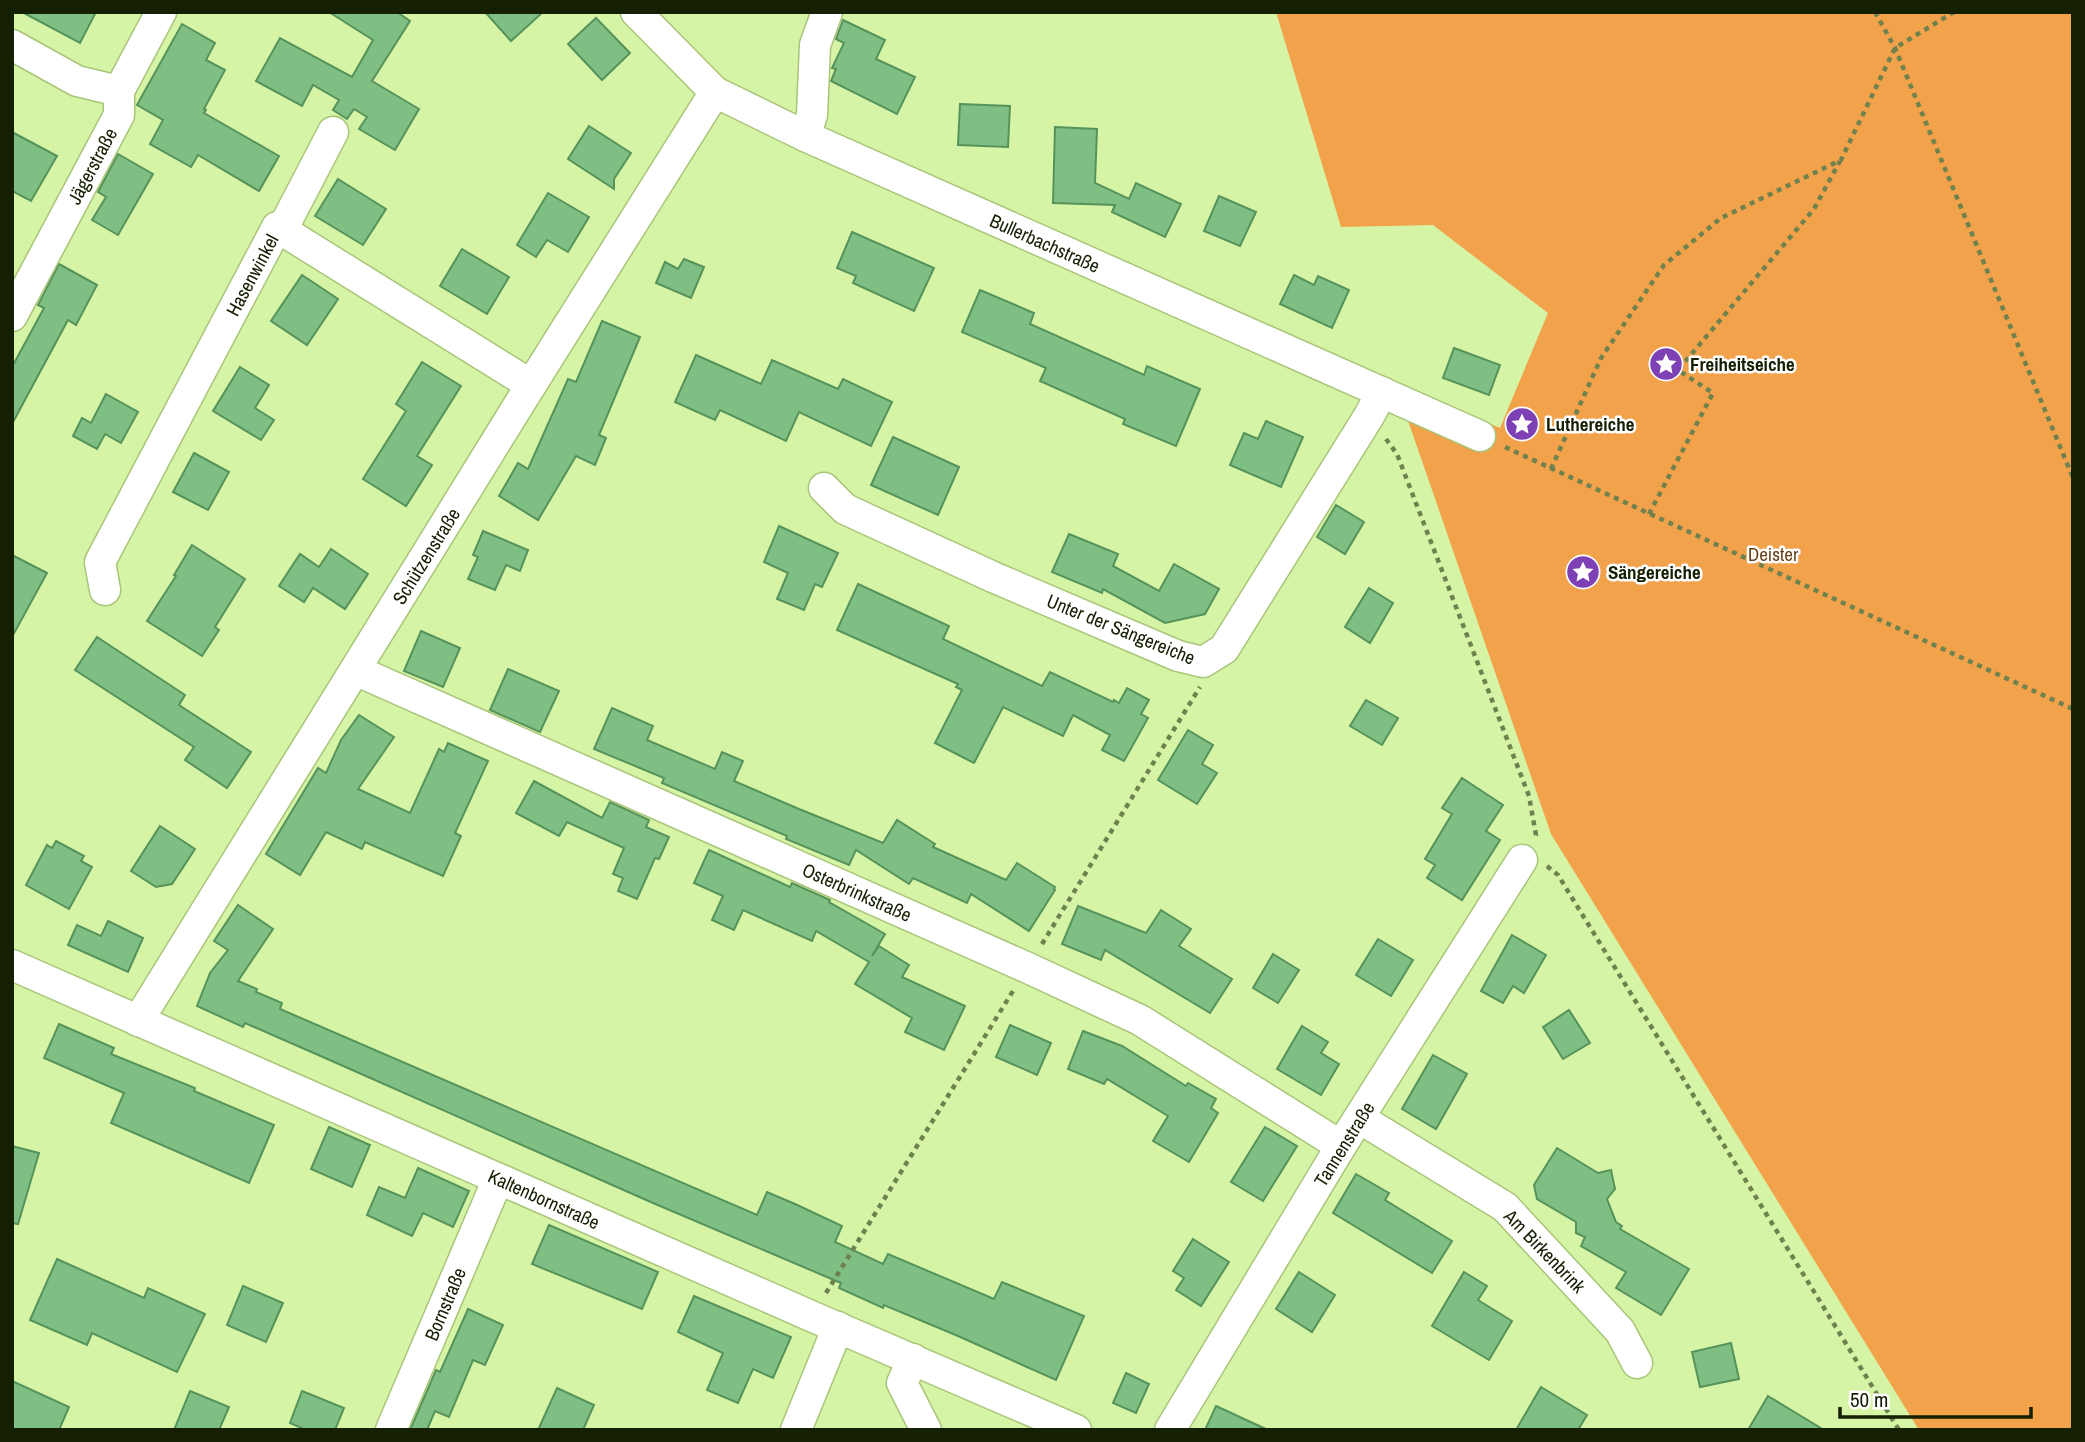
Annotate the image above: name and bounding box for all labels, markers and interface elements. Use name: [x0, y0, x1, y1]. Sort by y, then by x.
street label: Jägerstraße: [61, 123, 123, 209]
street label: Bullerbachstraße: [986, 207, 1104, 279]
street label: Hasenwinkel: [220, 230, 284, 320]
place icon: Freiheitseiche: [1647, 345, 1685, 383]
place label: Freiheitseiche: [1690, 351, 1795, 377]
place icon: Luthereiche: [1503, 405, 1541, 443]
place label: Luthereiche: [1546, 411, 1635, 437]
street label: Schützenstraße: [386, 503, 466, 609]
park label: Deister: [1748, 541, 1799, 567]
place icon: Sängereiche: [1564, 553, 1602, 591]
place label: Sängereiche: [1608, 559, 1701, 585]
street label: Unter der Sängereiche: [1043, 587, 1199, 671]
street label: Osterbrinkstraße: [798, 856, 916, 928]
street label: Tannenstraße: [1308, 1097, 1380, 1191]
street label: Kaltenbornstraße: [484, 1163, 604, 1235]
street label: Am Birkenbrink: [1498, 1203, 1592, 1299]
street label: Bornstraße: [418, 1263, 472, 1345]
scale bar: [1840, 1376, 2031, 1420]
text: 50 m: [1850, 1385, 1888, 1414]

